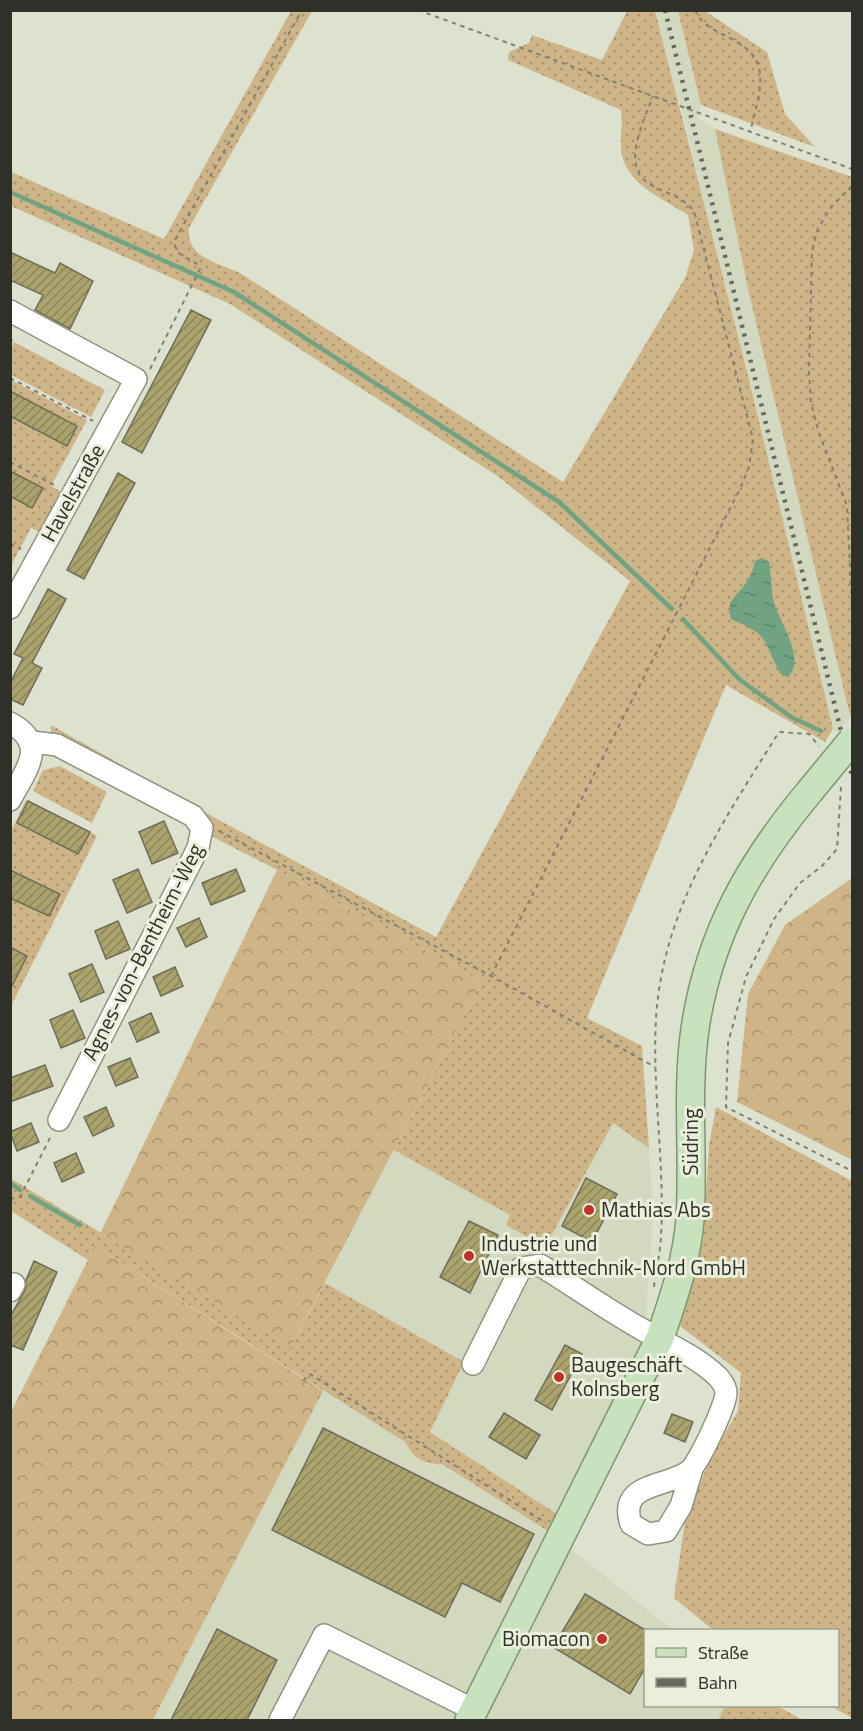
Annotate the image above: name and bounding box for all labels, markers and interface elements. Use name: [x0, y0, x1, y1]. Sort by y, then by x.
street label: Havelstraße: [32, 438, 112, 547]
street label: Agnes-von-Bentheim-Weg: [73, 837, 211, 1066]
street label: Südring: [674, 1108, 706, 1176]
place label: Mathias Abs: [601, 1193, 711, 1225]
marker: Mathias Abs: [582, 1203, 596, 1217]
place label: Industrie und Werkstatttechnik-Nord GmbH: [481, 1227, 746, 1283]
marker: Industrie und Werkstatttechnik-Nord GmbH: [462, 1249, 476, 1263]
place label: Baugeschäft Kolnsberg: [571, 1348, 683, 1404]
marker: Baugeschäft Kolnsberg: [552, 1370, 566, 1384]
place label: Biomacon: [502, 1622, 590, 1654]
legend: [644, 1629, 839, 1707]
marker: Biomacon: [595, 1632, 609, 1646]
text: Straße: [698, 1639, 749, 1666]
text: Bahn: [698, 1669, 737, 1696]

